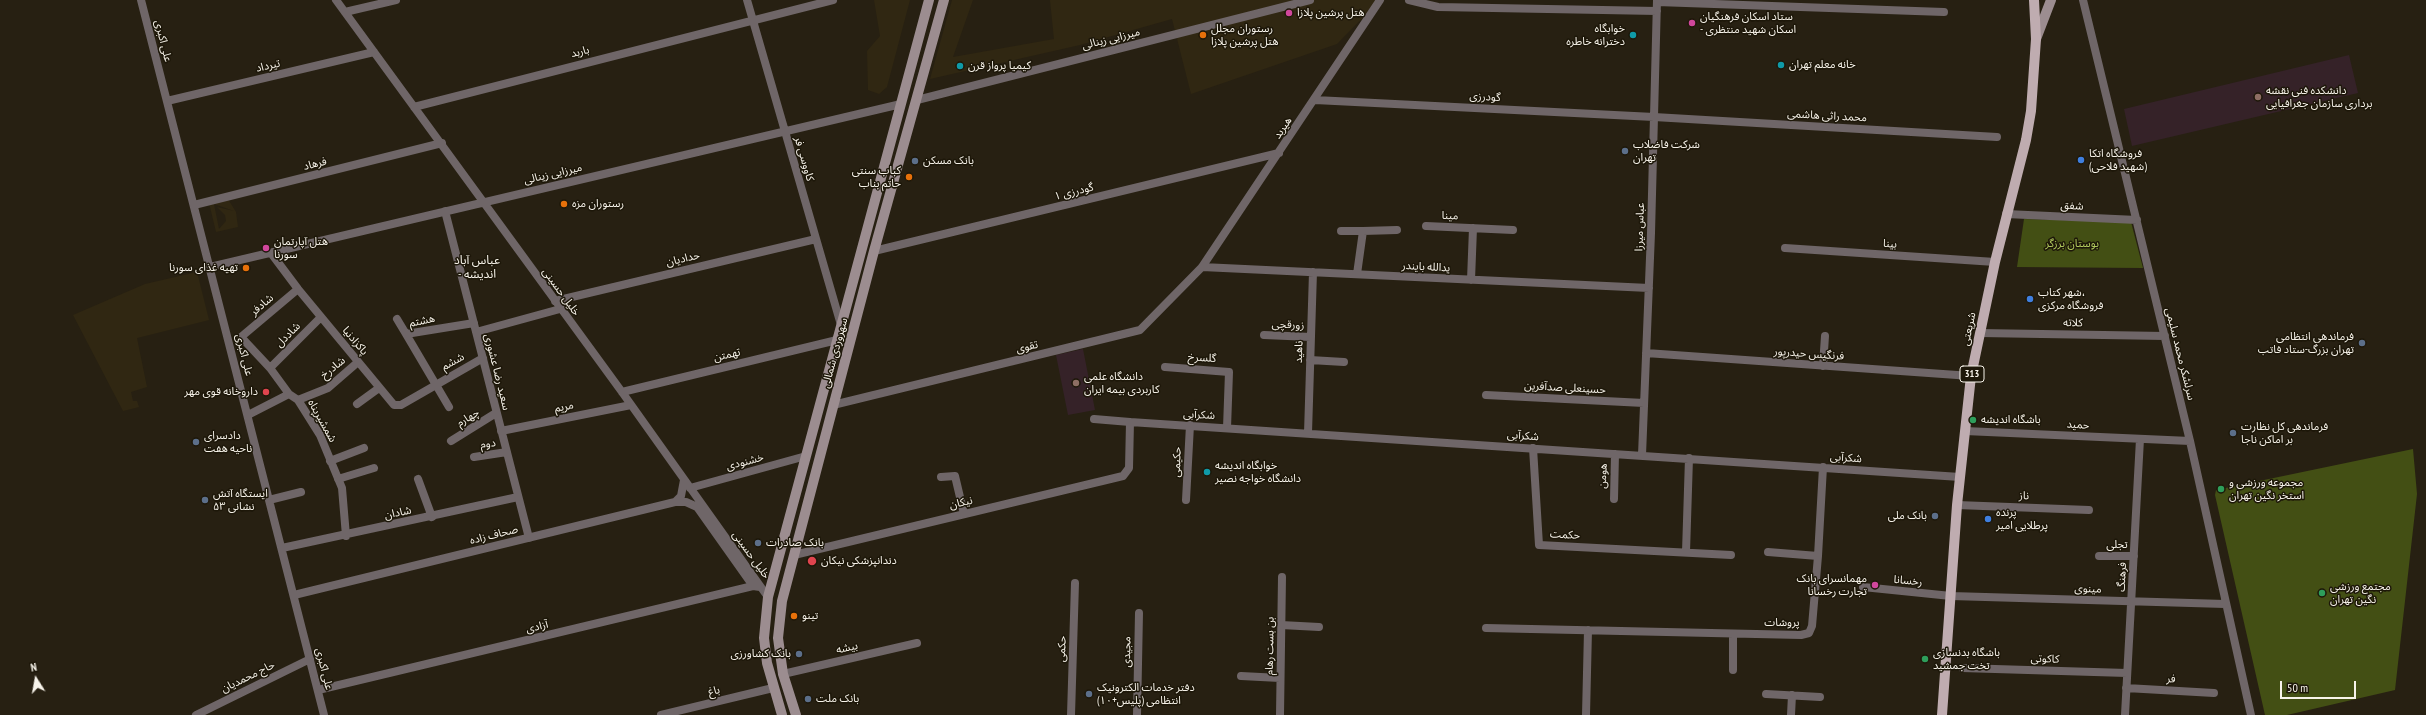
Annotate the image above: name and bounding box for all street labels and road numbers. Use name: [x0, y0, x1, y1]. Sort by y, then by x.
street label: علی‌ اکبری: [151, 19, 175, 63]
street label: میرزایی زینالی: [1081, 25, 1141, 53]
street label: باربد: [569, 43, 591, 61]
street label: تیرداد: [255, 57, 281, 75]
street label: گودرزی: [1469, 90, 1501, 104]
street label: محمد راثی هاشمی: [1787, 107, 1867, 125]
street label: هیربد: [1271, 115, 1295, 141]
street label: کاووسی فر: [791, 135, 817, 183]
street label: فرهاد: [302, 155, 328, 173]
street label: میرزایی زینالی: [523, 161, 583, 187]
street label: گودرزی ۱: [1053, 181, 1095, 203]
street label: شفق: [2060, 199, 2084, 213]
street label: عباس میرزا: [1633, 202, 1647, 252]
street label: مینا: [1441, 209, 1459, 223]
street label: بینا: [1883, 237, 1897, 251]
street label: حدادیان: [665, 249, 701, 269]
street label: یدالله بایندر: [1401, 259, 1451, 275]
street label: خلیل حسینی: [539, 265, 583, 319]
street label: شادفر: [248, 291, 276, 319]
street label: سرلشکر محمد سلیمی: [2162, 306, 2198, 402]
street label: شریعتی: [1959, 311, 1979, 347]
street label: هشتم: [408, 312, 436, 330]
street label: سهروردی شمالی: [819, 316, 851, 390]
street label: کلاته: [2063, 316, 2083, 330]
street label: زورقچی: [1271, 318, 1305, 332]
street label: شاددل: [273, 320, 303, 350]
street label: پاکزادنیا: [339, 324, 371, 358]
street label: سعید رضا عشوری: [481, 332, 513, 412]
street label: علی‌ اکبری: [232, 333, 256, 377]
street label: تقوی: [1015, 338, 1039, 356]
street label: ناهید: [1292, 341, 1306, 363]
street label: تهمتن: [712, 345, 742, 365]
street label: فرنگیس حیدرپور: [1773, 345, 1845, 363]
street label: ششم: [439, 350, 467, 374]
street label: گلسرخ: [1187, 351, 1217, 365]
street label: شادرخ: [318, 354, 348, 382]
road number: 313: [1960, 366, 1984, 382]
street label: حسینعلی صدآفرین: [1524, 379, 1606, 397]
street label: شمشیرپناه: [305, 397, 339, 445]
street label: مریم: [553, 399, 575, 415]
street label: چهارم: [454, 406, 482, 430]
street label: شکرآبی: [1183, 408, 1215, 422]
street label: حمید: [2066, 418, 2090, 432]
street label: شکرآبی: [1507, 428, 1539, 444]
street label: دوم: [479, 436, 497, 452]
street label: حکیمی: [1170, 446, 1184, 478]
street label: شکرآبی: [1830, 450, 1862, 466]
street label: خشنودی: [725, 451, 765, 473]
street label: هومن: [1596, 463, 1610, 489]
street label: ناز: [2019, 489, 2029, 503]
street label: نیکان: [948, 494, 974, 512]
street label: شادان: [383, 504, 413, 522]
street label: صحاف زاده: [468, 523, 520, 547]
street label: خلیل حسینی: [729, 528, 773, 582]
street label: حکمت: [1549, 528, 1581, 542]
street label: تجلی: [2106, 538, 2128, 552]
street label: فرهنگ: [2115, 562, 2129, 592]
street label: رخسانا: [1893, 573, 1923, 589]
street label: مینوی: [2074, 582, 2102, 596]
street label: پروشات: [1764, 616, 1800, 630]
street label: بن بست رهام: [1263, 617, 1277, 675]
street label: آزادی: [525, 618, 549, 636]
street label: حکمی: [1055, 636, 1069, 662]
street label: مجیدی: [1120, 636, 1134, 668]
street label: بیشه: [835, 639, 859, 657]
street label: علی‌ اکبری: [312, 647, 336, 691]
street label: کاکوتی: [2030, 652, 2060, 666]
street label: حاج محمدیان: [219, 658, 277, 696]
street label: فر: [2166, 672, 2176, 686]
street label: باغ: [707, 683, 721, 699]

